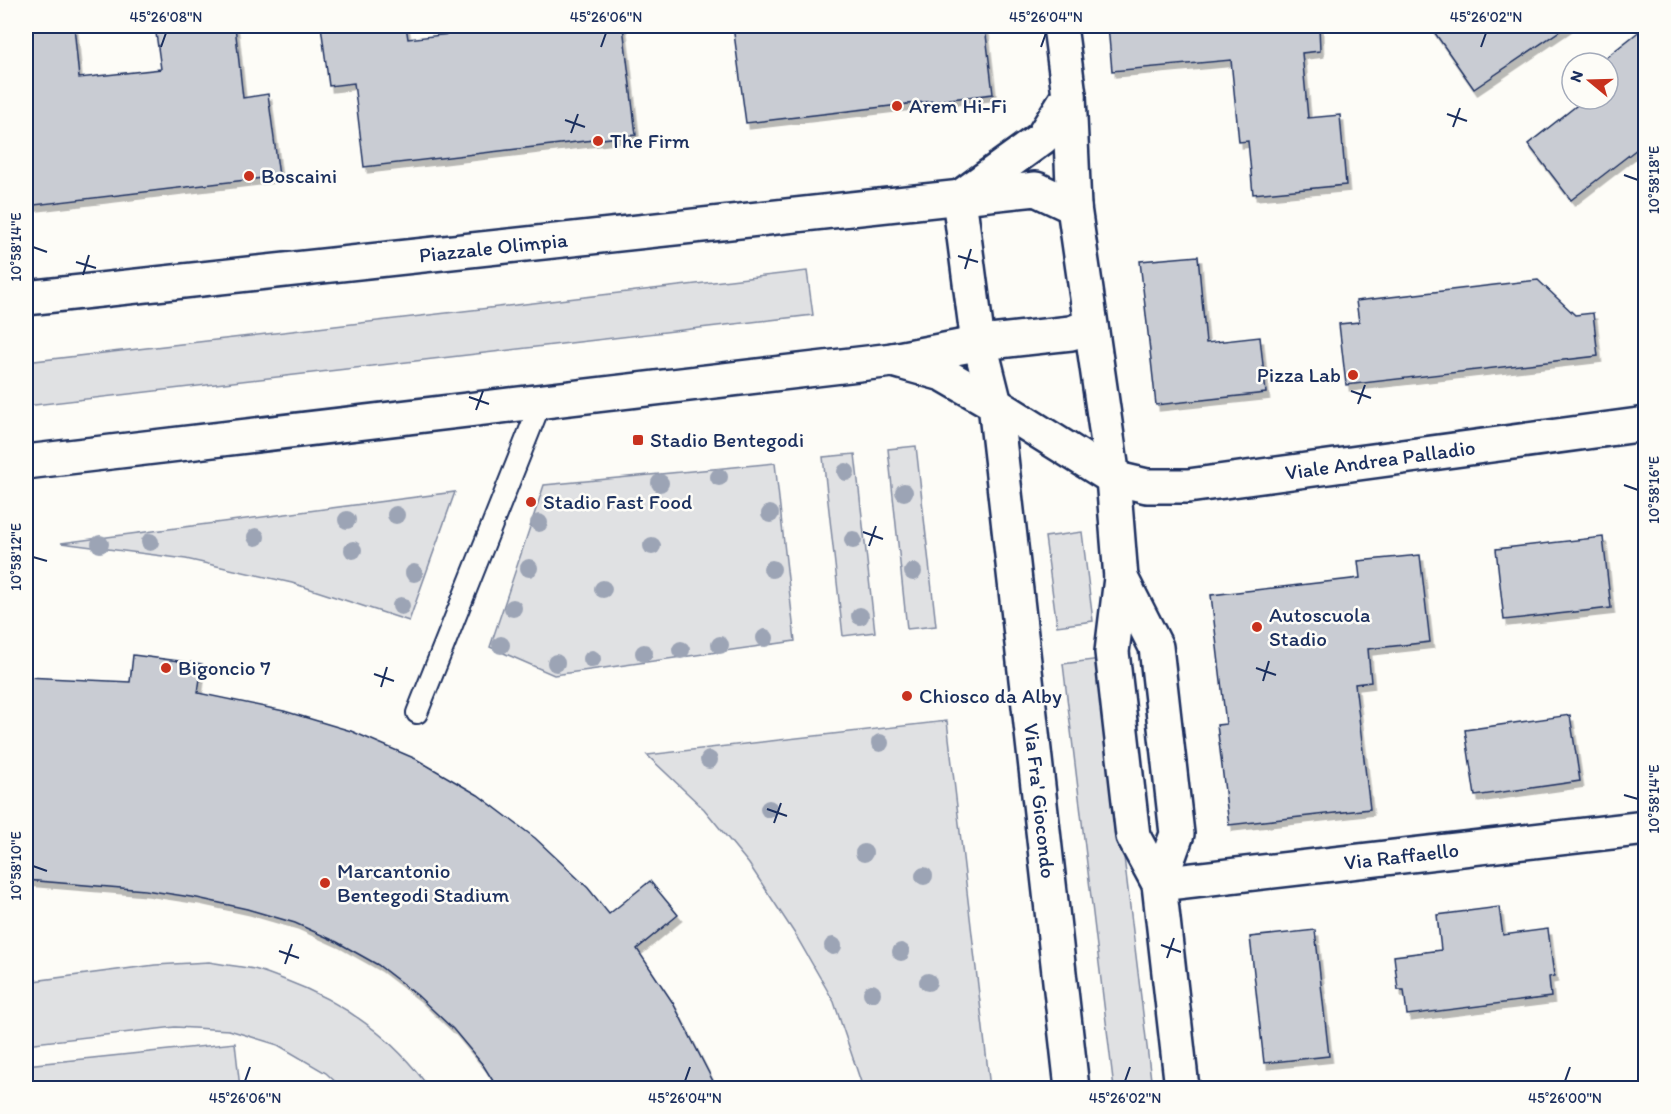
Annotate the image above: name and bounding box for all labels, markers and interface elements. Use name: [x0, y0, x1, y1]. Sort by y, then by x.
text: 45°26'08"N: [130, 8, 203, 26]
text: 45°26'06"N: [570, 8, 642, 26]
text: 45°26'04"N: [1009, 8, 1083, 26]
text: 45°26'02"N: [1450, 8, 1522, 26]
north arrow: [1560, 51, 1620, 111]
text: N: [1566, 68, 1587, 84]
place label: Arem Hi-Fi: [909, 93, 1007, 118]
marker: Arem Hi-Fi: [890, 99, 904, 113]
place label: The Firm: [610, 128, 690, 153]
marker: The Firm: [591, 134, 605, 148]
text: 10°58'18"E: [1645, 146, 1663, 214]
place label: Boscaini: [261, 163, 337, 188]
marker: Boscaini: [242, 169, 256, 183]
text: 10°58'14"E: [7, 212, 25, 282]
street label: Piazzale Olimpia: [418, 227, 569, 268]
place label: Pizza Lab: [1257, 362, 1341, 387]
marker: Pizza Lab: [1346, 368, 1360, 382]
place label: Stadio Bentegodi: [650, 427, 804, 452]
marker: Stadio Bentegodi: [631, 433, 645, 447]
street label: Viale Andrea Palladio: [1283, 434, 1477, 485]
text: 10°58'16"E: [1645, 456, 1663, 524]
place label: Stadio Fast Food: [543, 489, 692, 514]
marker: Stadio Fast Food: [524, 495, 538, 509]
text: 10°58'12"E: [7, 523, 25, 591]
place label: Autoscuola Stadio: [1269, 602, 1370, 651]
marker: Autoscuola Stadio: [1250, 620, 1264, 634]
place label: Bigoncio 7: [178, 655, 271, 680]
marker: Bigoncio 7: [159, 661, 173, 675]
place label: Chiosco da Alby: [919, 683, 1062, 708]
marker: Chiosco da Alby: [900, 689, 914, 703]
street label: Via Fra' Giocondo: [1019, 722, 1061, 880]
text: 10°58'14"E: [1645, 764, 1663, 834]
text: 10°58'10"E: [7, 831, 25, 901]
street label: Via Raffaello: [1342, 837, 1460, 875]
place label: Marcantonio Bentegodi Stadium: [337, 858, 510, 907]
marker: Marcantonio Bentegodi Stadium: [318, 876, 332, 890]
text: 45°26'06"N: [209, 1089, 281, 1107]
text: 45°26'04"N: [648, 1089, 722, 1107]
text: 45°26'02"N: [1089, 1089, 1161, 1107]
text: 45°26'00"N: [1528, 1089, 1602, 1107]

